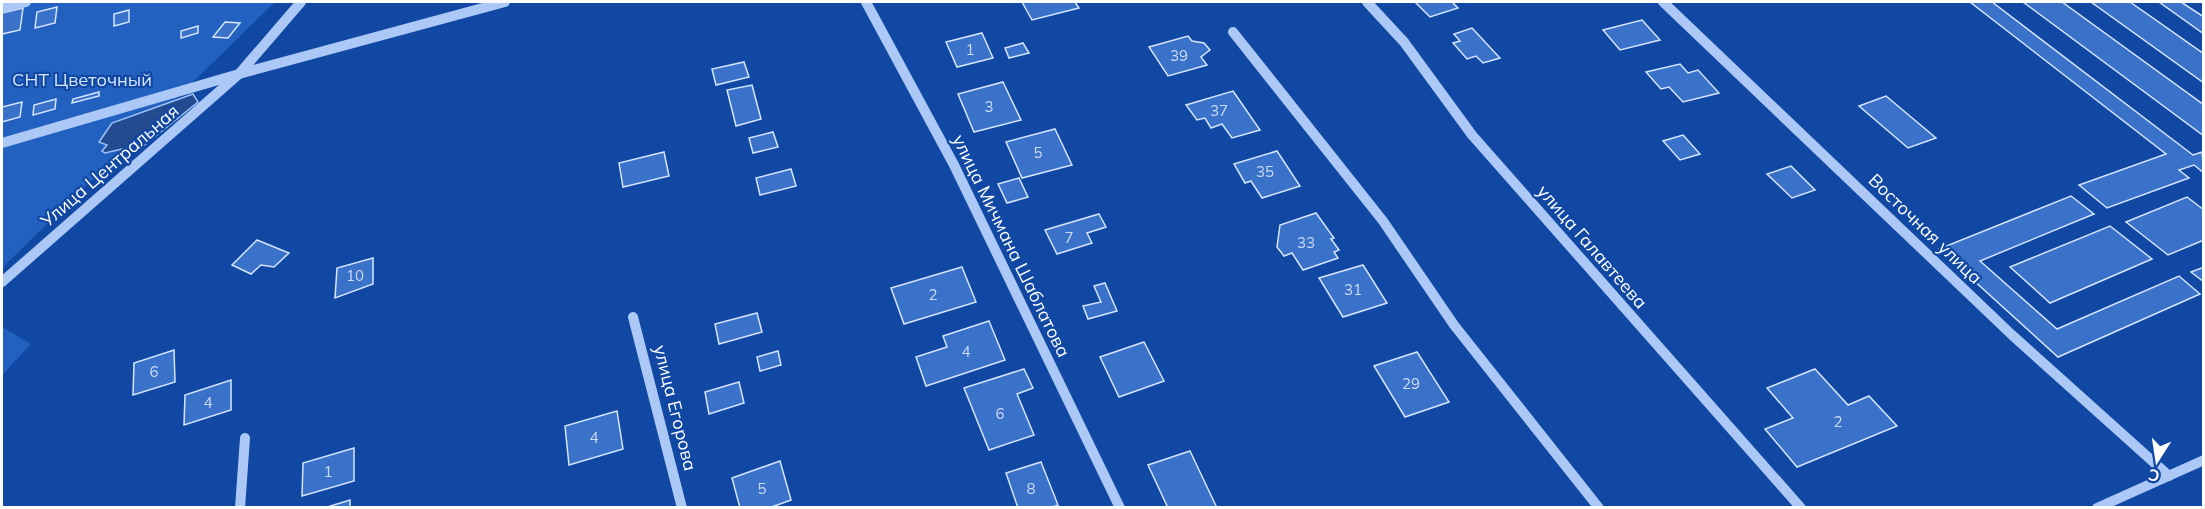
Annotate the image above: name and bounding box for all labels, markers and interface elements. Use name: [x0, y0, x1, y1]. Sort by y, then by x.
house number: 1: [965, 40, 975, 59]
house number: 39: [1170, 46, 1188, 65]
park label: СНТ Цветочный: [12, 68, 152, 91]
house number: 3: [984, 97, 994, 116]
street label: Улица Центральная: [35, 99, 184, 233]
house number: 37: [1210, 101, 1228, 120]
street label: улица Мичмана Шаблатова: [947, 131, 1075, 361]
house number: 5: [1033, 143, 1043, 162]
house number: 35: [1256, 162, 1274, 181]
street label: Восточная улица: [1864, 169, 1987, 289]
street label: улица Галавтеева: [1532, 180, 1652, 313]
house number: 7: [1064, 228, 1074, 247]
house number: 33: [1297, 233, 1315, 252]
house number: 10: [346, 266, 364, 285]
house number: 31: [1344, 280, 1362, 299]
house number: 2: [928, 285, 938, 304]
house number: 4: [961, 342, 971, 361]
street label: улица Егорова: [649, 343, 702, 473]
house number: 6: [149, 362, 159, 381]
house number: 29: [1402, 374, 1420, 393]
house number: 4: [203, 393, 213, 412]
house number: 6: [995, 404, 1005, 423]
house number: 2: [1833, 412, 1843, 431]
house number: 4: [589, 428, 599, 447]
north arrow: [2127, 431, 2187, 491]
house number: 1: [323, 462, 333, 481]
text: С: [2146, 465, 2161, 487]
house number: 5: [757, 479, 767, 498]
house number: 8: [1026, 479, 1036, 498]

